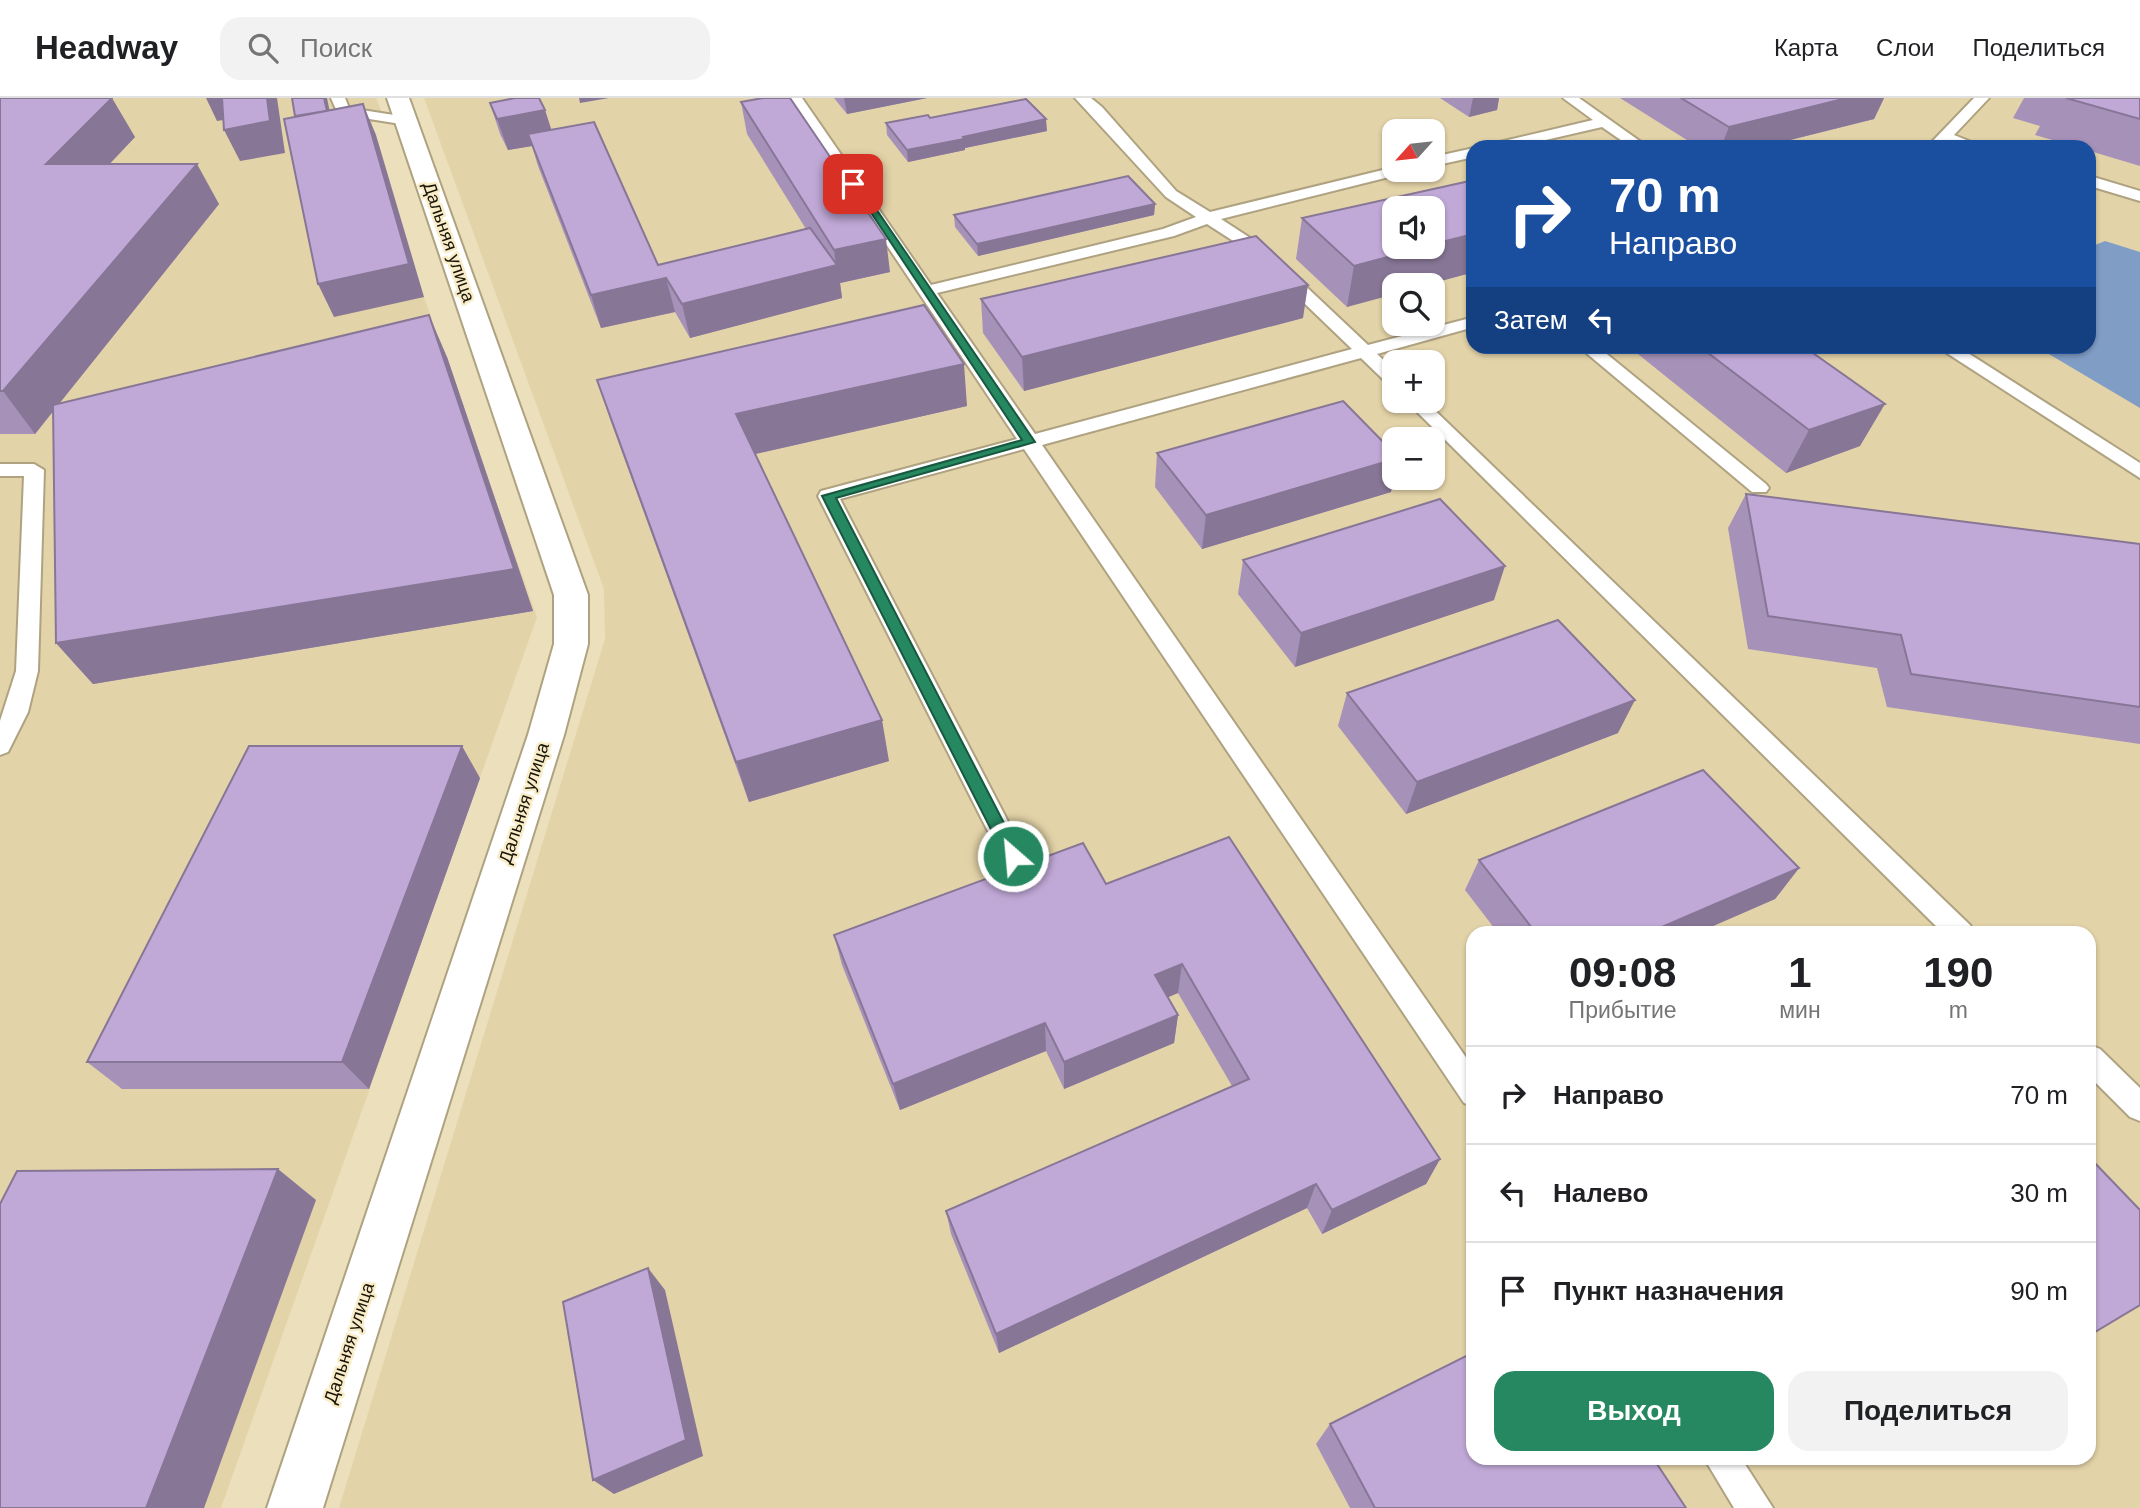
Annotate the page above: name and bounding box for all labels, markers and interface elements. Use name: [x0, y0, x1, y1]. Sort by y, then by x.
search box: [220, 17, 710, 80]
text: Headway: [35, 29, 178, 66]
icon: search: [244, 29, 282, 67]
text: Поиск: [300, 33, 372, 63]
text: Карта: [1774, 34, 1838, 61]
text: Слои: [1876, 34, 1934, 61]
text: Поделиться: [1972, 34, 2105, 61]
north arrow: [1382, 119, 1446, 182]
map controls: [1382, 119, 1445, 490]
pin: [823, 154, 883, 214]
icon: arrive: [834, 165, 872, 203]
icon: right: [1494, 168, 1585, 259]
text: 70 m: [1609, 168, 1721, 222]
street label: Дальняя улица: [419, 179, 479, 306]
button: sound: [1382, 196, 1445, 259]
text: Направо: [1609, 225, 1737, 261]
button: search: [1382, 273, 1445, 336]
icon: left: [1582, 301, 1620, 339]
text: Затем: [1494, 305, 1568, 335]
button: +: [1382, 350, 1445, 413]
button: −: [1382, 427, 1445, 490]
street label: Дальняя улица: [495, 739, 553, 866]
position arrow: [976, 819, 1050, 893]
text: 09:08: [1569, 949, 1676, 996]
text: 1: [1788, 949, 1812, 996]
text: 190: [1923, 949, 1993, 996]
text: Прибытие: [1569, 997, 1677, 1023]
text: мин: [1779, 997, 1821, 1023]
text: m: [1949, 997, 1968, 1023]
icon: right: [1494, 1076, 1532, 1114]
text: Направо: [1553, 1080, 1664, 1110]
text: 70 m: [2010, 1080, 2068, 1110]
icon: left: [1494, 1174, 1532, 1212]
text: Налево: [1553, 1178, 1648, 1208]
text: 30 m: [2010, 1178, 2068, 1208]
icon: arrive: [1494, 1272, 1532, 1310]
text: Пункт назначения: [1553, 1276, 1784, 1306]
text: 90 m: [2010, 1276, 2068, 1306]
street label: Дальняя улица: [320, 1279, 378, 1406]
button: Выход: [1494, 1371, 1774, 1451]
button: Поделиться: [1788, 1371, 2068, 1451]

